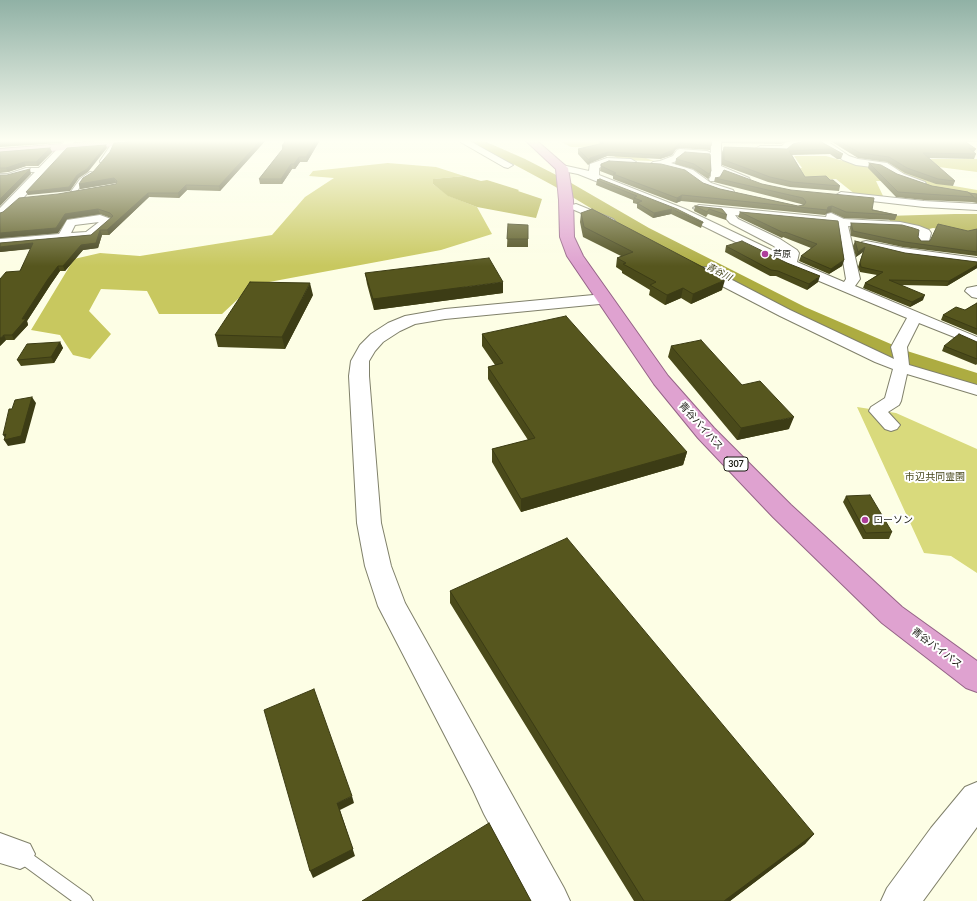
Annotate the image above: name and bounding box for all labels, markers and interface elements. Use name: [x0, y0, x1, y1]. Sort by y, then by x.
marker: 芦原: [760, 249, 770, 259]
place label: 芦原: [773, 249, 791, 259]
water label: 青谷川: [705, 261, 733, 283]
street label: 青谷バイパス: [676, 400, 726, 452]
road number: 307: [724, 457, 748, 471]
park label: 市辺共同霊園: [905, 471, 965, 483]
place label: ローソン: [873, 514, 913, 526]
marker: ローソン: [860, 515, 870, 525]
street label: 青谷バイパス: [909, 625, 965, 671]

